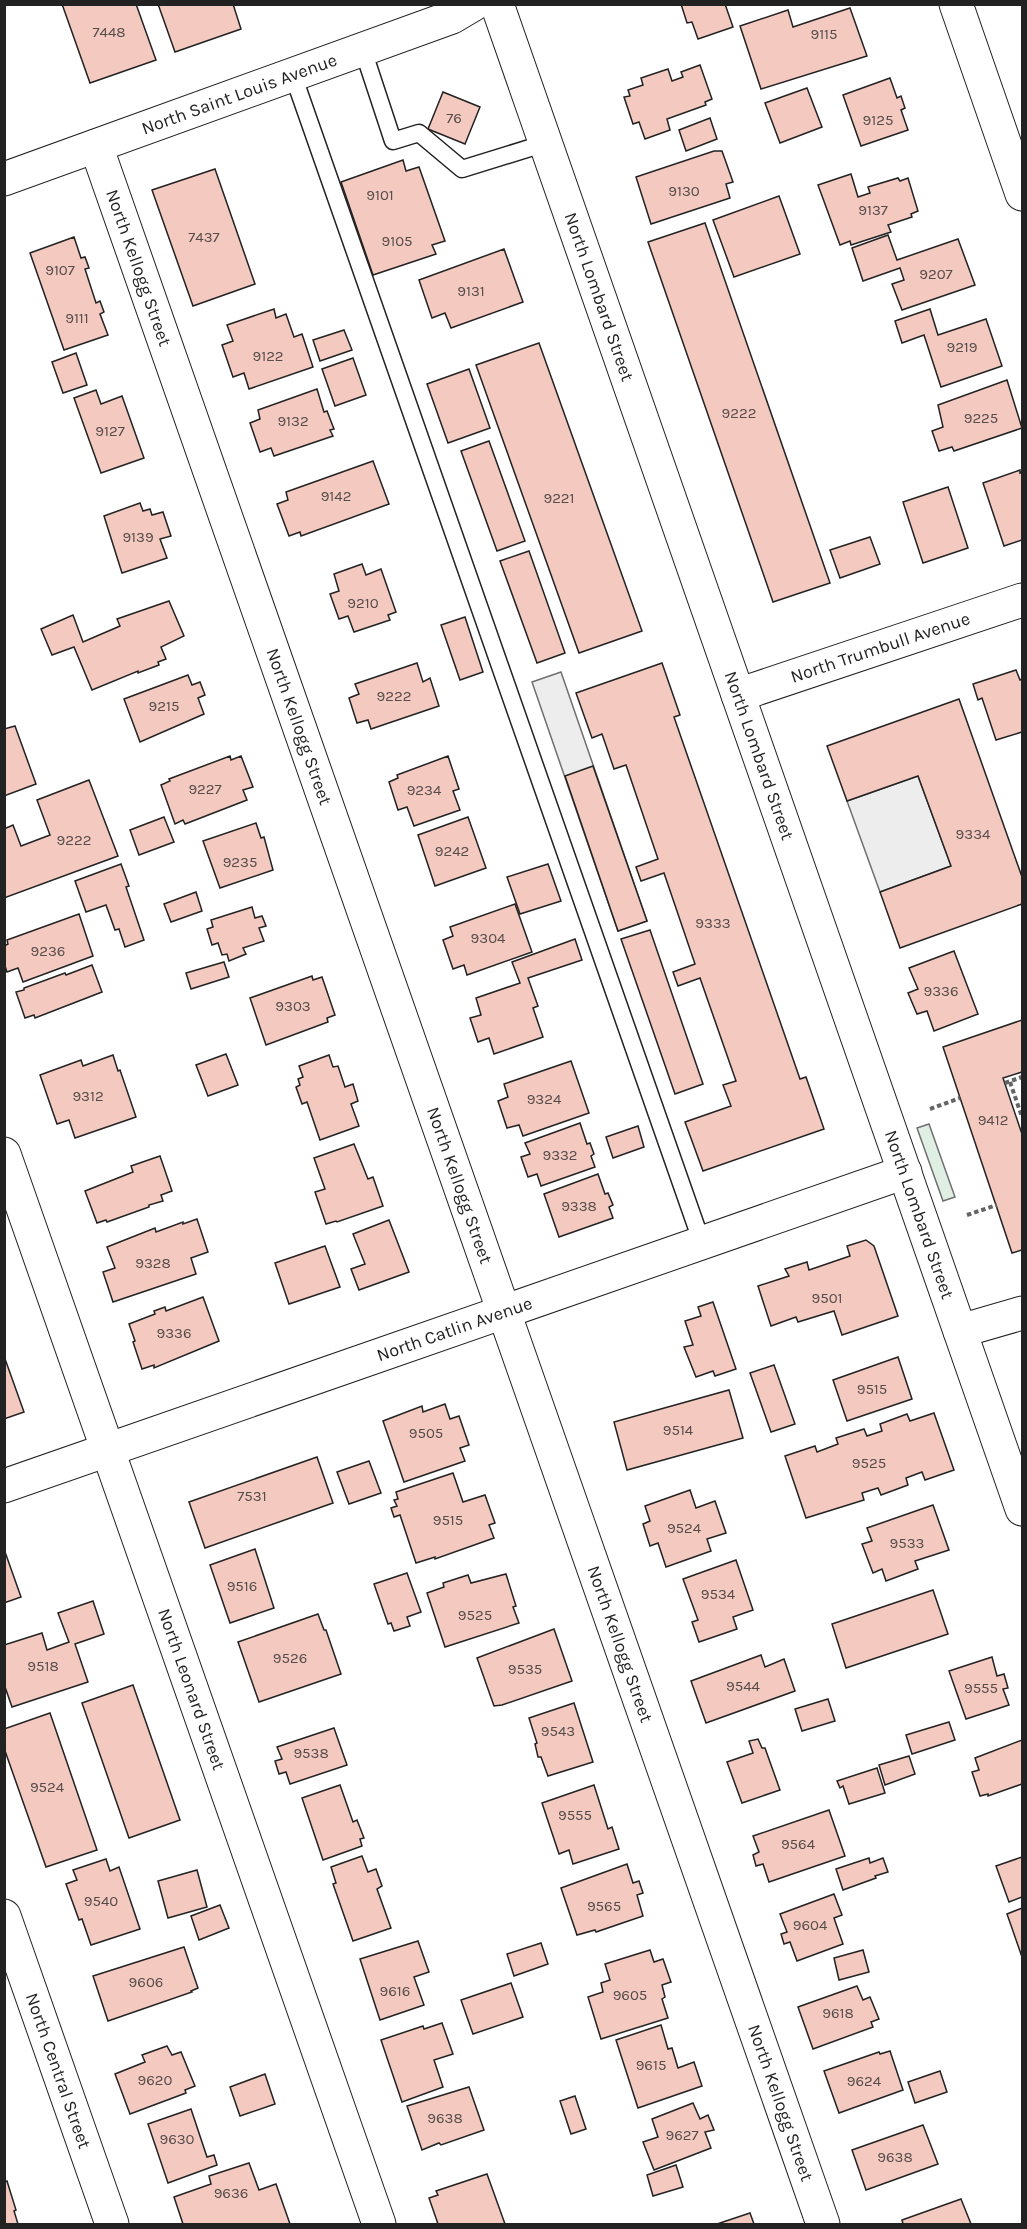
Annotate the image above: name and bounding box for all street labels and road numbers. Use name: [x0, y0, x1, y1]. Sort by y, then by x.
street label: North Saint Louis Avenue: [138, 49, 340, 139]
street label: North Kellogg Street: [101, 186, 176, 349]
street label: North Lombard Street: [560, 209, 639, 384]
street label: North Trumbull Avenue: [788, 607, 973, 688]
street label: North Kellogg Street: [261, 645, 337, 808]
street label: North Lombard Street: [720, 668, 799, 843]
street label: North Kellogg Street: [422, 1104, 497, 1267]
street label: North Lombard Street: [880, 1127, 959, 1302]
street label: North Catlin Avenue: [374, 1292, 535, 1366]
street label: North Kellogg Street: [582, 1563, 658, 1726]
street label: North Leonard Street: [153, 1605, 230, 1773]
street label: North Central Street: [21, 1990, 96, 2152]
street label: North Kellogg Street: [743, 2021, 818, 2184]

